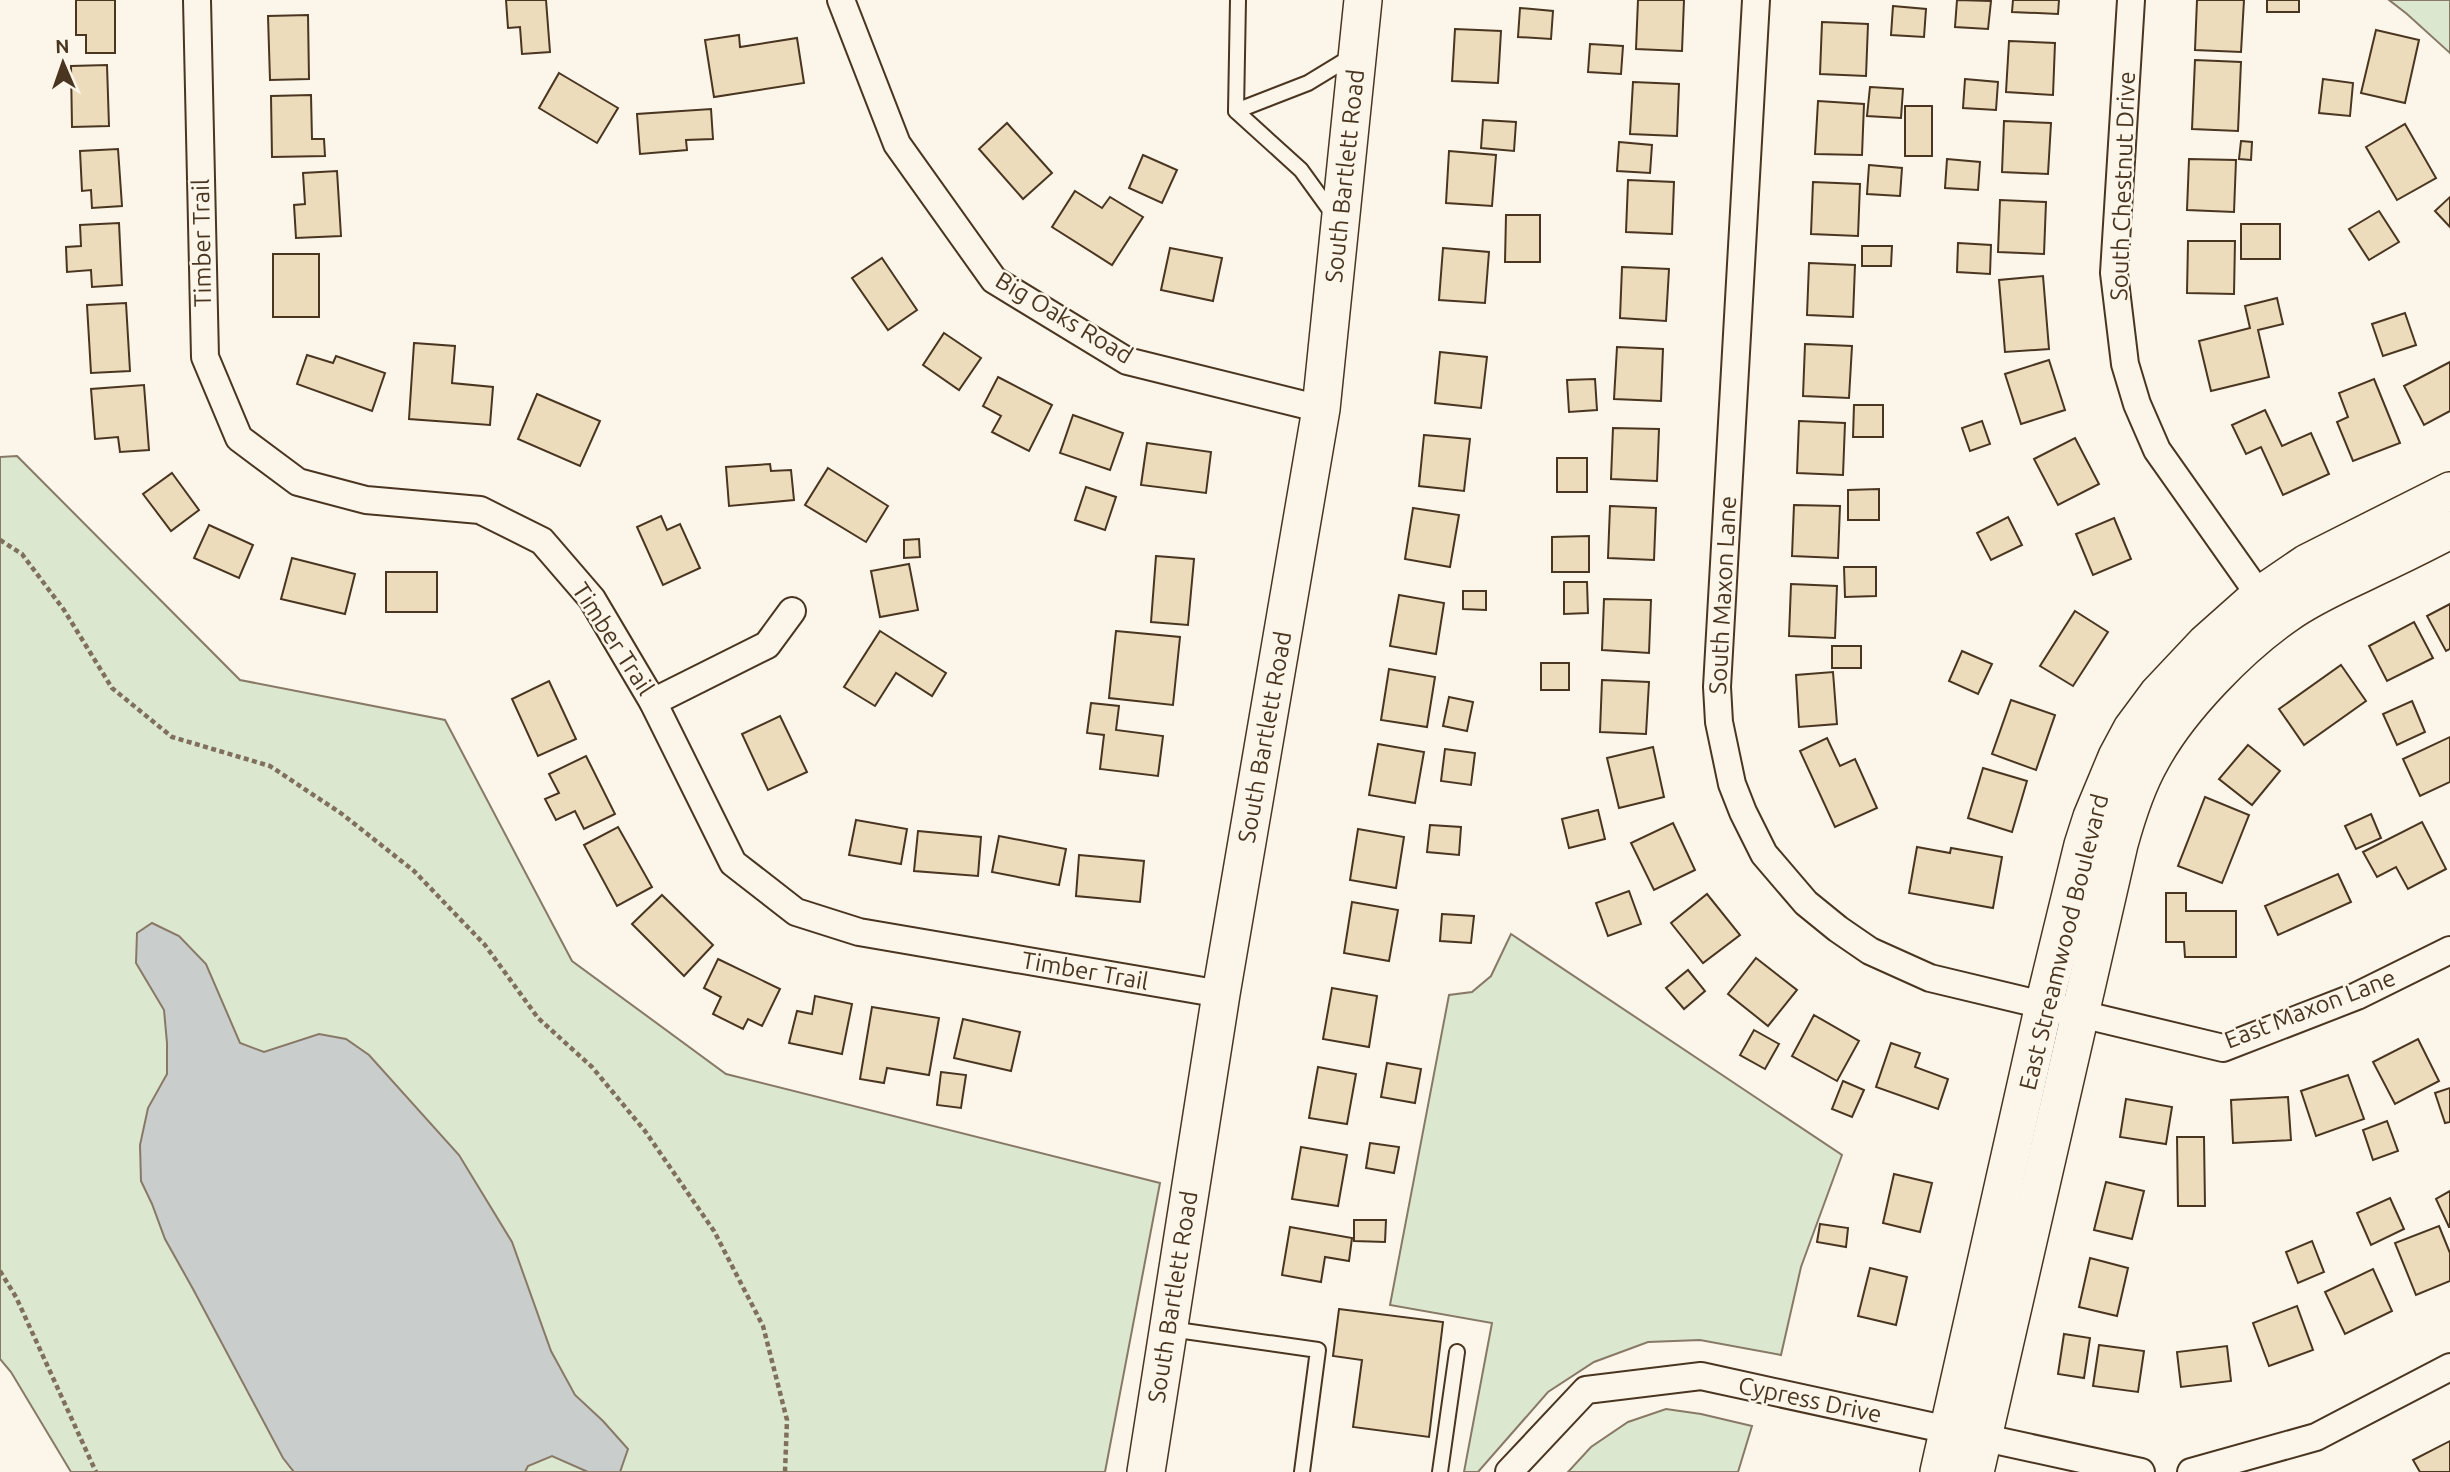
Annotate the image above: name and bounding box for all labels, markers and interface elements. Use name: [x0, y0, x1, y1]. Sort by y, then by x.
north arrow: [28, 28, 98, 98]
text: N: [55, 35, 70, 57]
street label: South Bartlett Road: [1320, 68, 1369, 284]
street label: South Chestnut Drive: [2105, 71, 2140, 301]
street label: Timber Trail: [187, 179, 216, 307]
street label: Big Oaks Road: [991, 266, 1138, 369]
street label: South Maxon Lane: [1704, 495, 1741, 695]
street label: Timber Trail: [567, 578, 660, 700]
street label: South Bartlett Road: [1233, 629, 1296, 845]
street label: East Streamwood Boulevard: [2014, 791, 2113, 1093]
street label: Timber Trail: [1020, 946, 1151, 995]
street label: East Maxon Lane: [2221, 964, 2399, 1054]
street label: South Bartlett Road: [1142, 1189, 1203, 1405]
street label: Cypress Drive: [1736, 1371, 1884, 1428]

